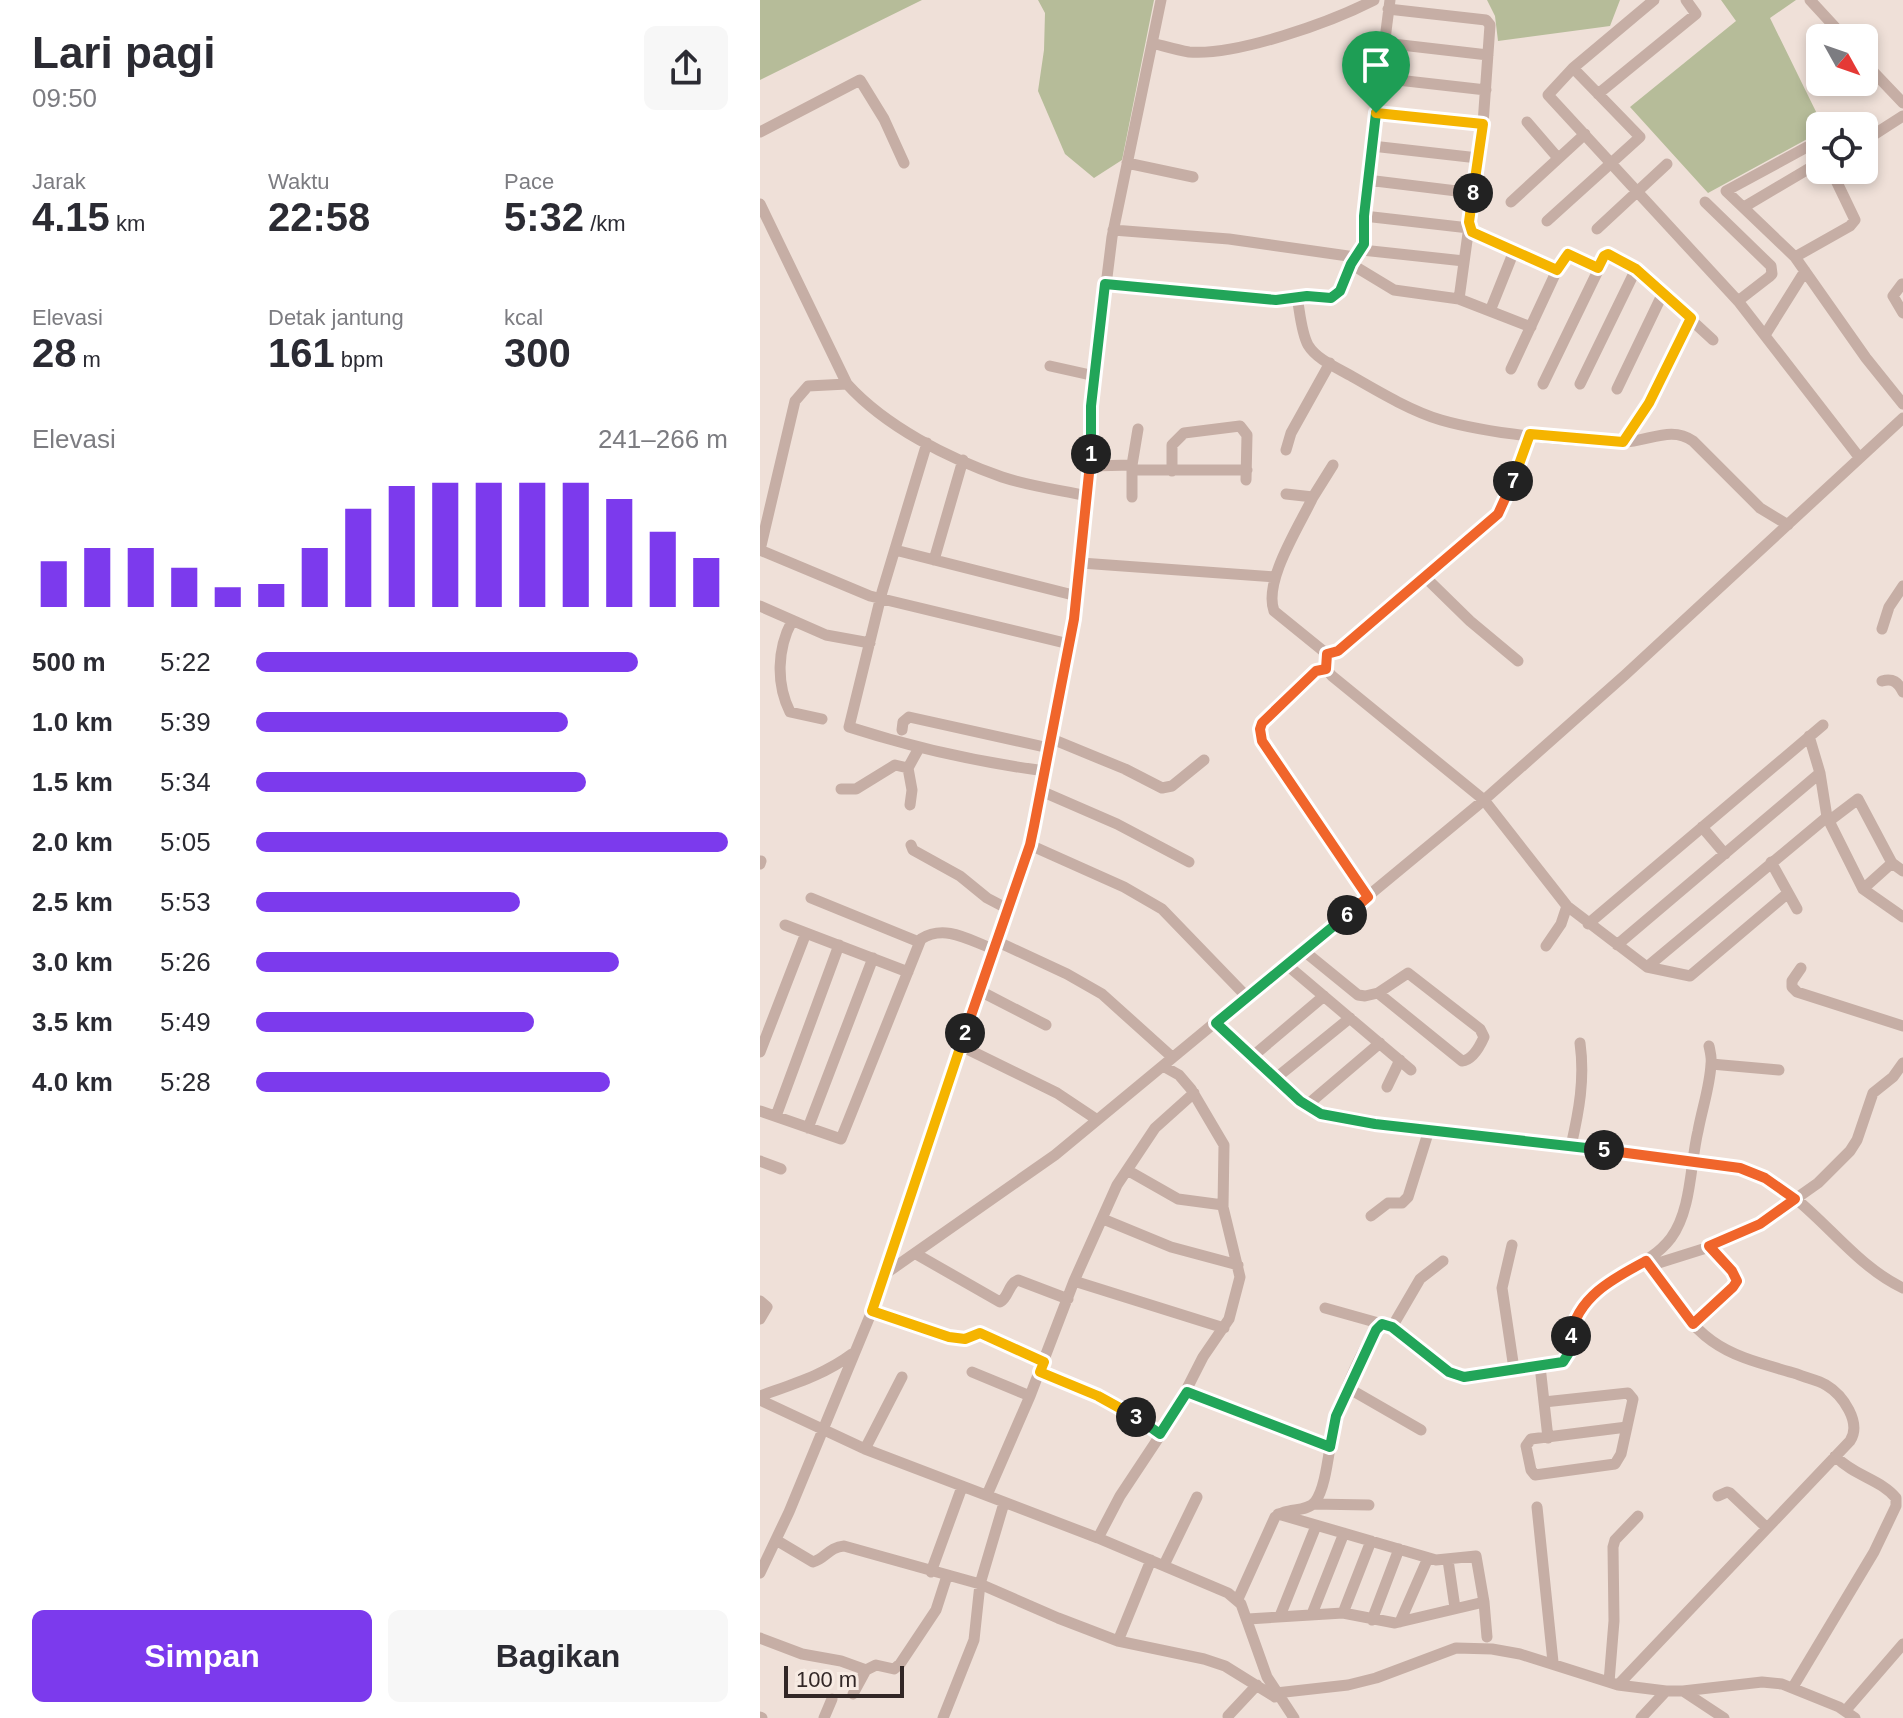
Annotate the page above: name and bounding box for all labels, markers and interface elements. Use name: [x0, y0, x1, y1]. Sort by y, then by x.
north arrow: [1806, 24, 1878, 96]
map controls: [1806, 24, 1878, 184]
button: share: [644, 26, 728, 110]
text: Lari pagi: [32, 28, 215, 77]
pin: [1342, 31, 1410, 113]
icon: arrive: [1354, 43, 1398, 87]
text: 09:50: [32, 83, 97, 113]
button: locate: [1806, 112, 1878, 184]
text: Jarak: [32, 169, 86, 194]
text: Waktu: [268, 169, 330, 194]
text: Pace: [504, 169, 554, 194]
pin: 8: [1453, 173, 1493, 213]
text: 8: [1467, 180, 1479, 205]
text: 4.15: [32, 195, 110, 239]
text: 22:58: [268, 195, 370, 239]
text: 5:32: [504, 195, 584, 239]
text: km: [110, 211, 145, 236]
text: /km: [584, 211, 626, 236]
text: Elevasi: [32, 305, 103, 330]
text: Detak jantung: [268, 305, 404, 330]
text: kcal: [504, 305, 543, 330]
text: 28: [32, 331, 77, 375]
text: 161: [268, 331, 335, 375]
text: 300: [504, 331, 571, 375]
text: m: [77, 347, 101, 372]
text: bpm: [335, 347, 384, 372]
text: Elevasi: [32, 424, 116, 454]
text: 241–266 m: [598, 424, 728, 454]
pin: 1: [1071, 434, 1111, 474]
text: 1: [1085, 441, 1097, 466]
pin: 7: [1493, 461, 1533, 501]
text: 7: [1507, 468, 1519, 493]
text: 500 m: [32, 647, 106, 677]
text: 5:22: [160, 647, 211, 677]
text: 1.0 km: [32, 707, 113, 737]
text: 5:39: [160, 707, 211, 737]
text: 1.5 km: [32, 767, 113, 797]
text: 5:34: [160, 767, 211, 797]
text: 2.0 km: [32, 827, 113, 857]
text: 5:05: [160, 827, 211, 857]
text: 2.5 km: [32, 887, 113, 917]
text: 5:53: [160, 887, 211, 917]
pin: 6: [1327, 895, 1367, 935]
text: 6: [1341, 902, 1353, 927]
text: 3.0 km: [32, 947, 113, 977]
text: 5:26: [160, 947, 211, 977]
text: 3.5 km: [32, 1007, 113, 1037]
text: 5:49: [160, 1007, 211, 1037]
pin: 2: [945, 1013, 985, 1053]
text: 2: [959, 1020, 971, 1045]
text: 4.0 km: [32, 1067, 113, 1097]
text: 5:28: [160, 1067, 211, 1097]
pin: 5: [1584, 1130, 1624, 1170]
text: 5: [1598, 1137, 1610, 1162]
pin: 4: [1551, 1316, 1591, 1356]
text: 4: [1565, 1323, 1577, 1348]
pin: 3: [1116, 1397, 1156, 1437]
text: 3: [1130, 1404, 1142, 1429]
button: Simpan: [32, 1610, 372, 1702]
button: Bagikan: [388, 1610, 728, 1702]
scale bar: [784, 1662, 904, 1698]
text: 100 m: [796, 1667, 857, 1692]

